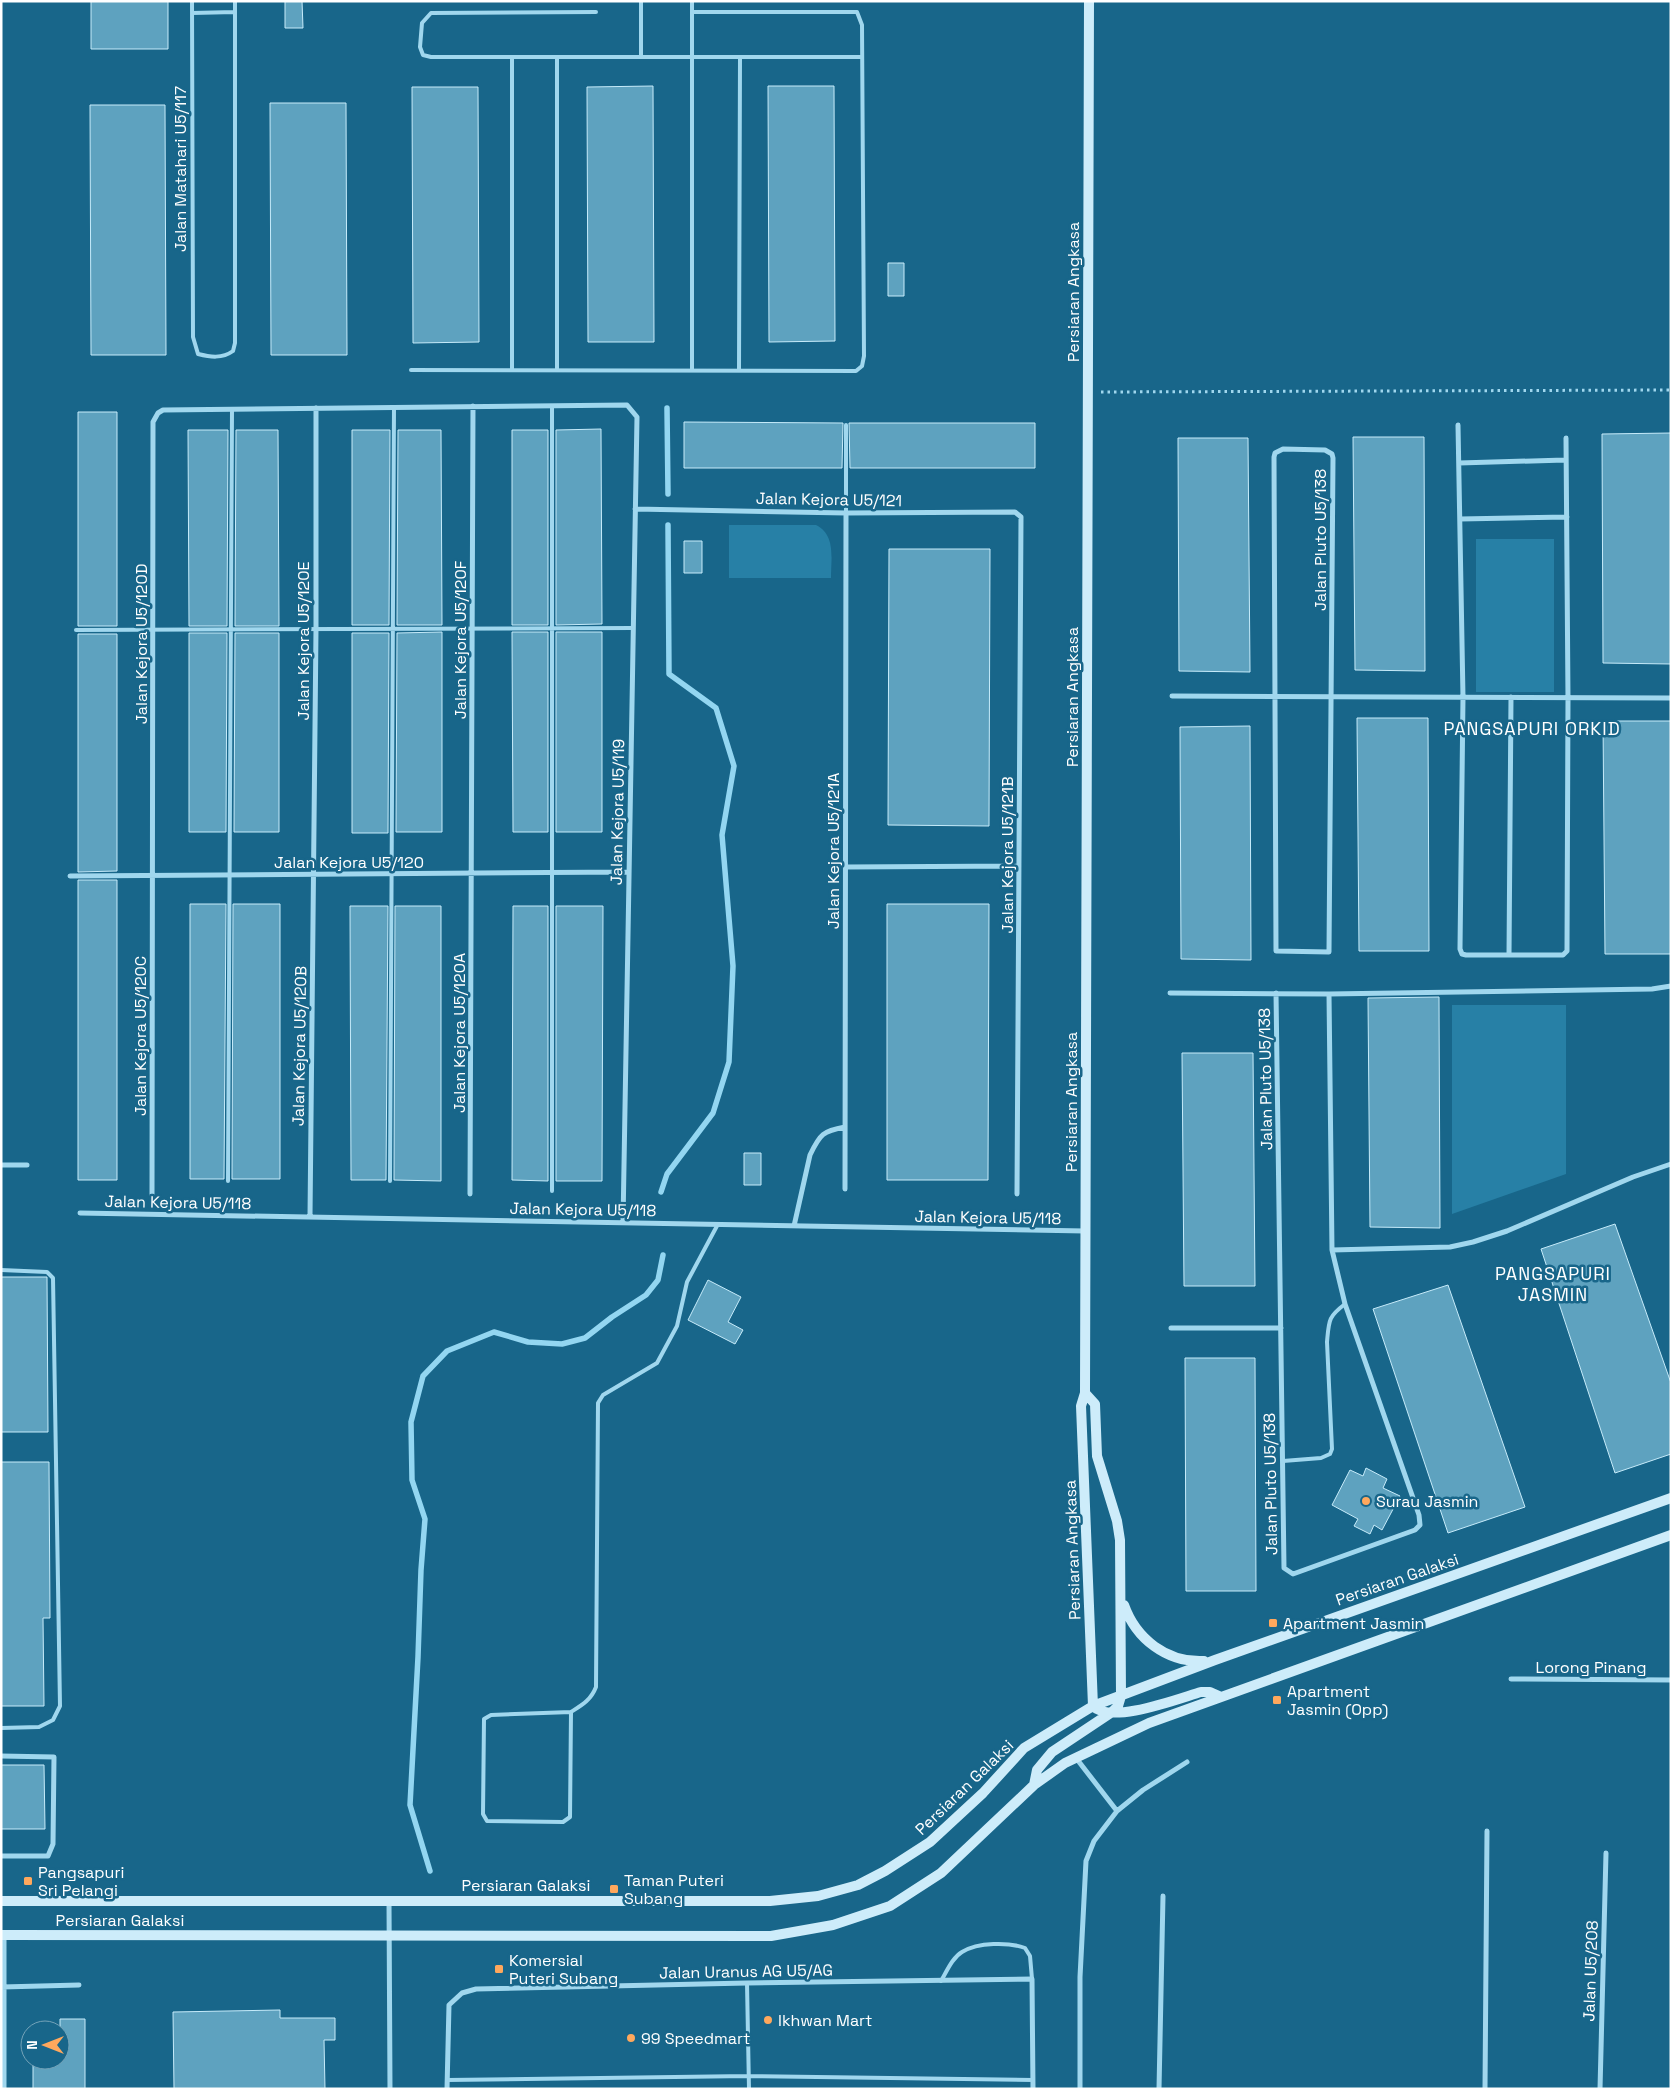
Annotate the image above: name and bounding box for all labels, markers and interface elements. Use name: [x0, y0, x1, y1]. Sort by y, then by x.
street label: Jalan Matahari U5/117: [170, 86, 191, 252]
street label: Persiaran Angkasa: [1063, 222, 1084, 362]
street label: Jalan Pluto U5/138: [1310, 469, 1331, 611]
street label: Jalan Kejora U5/121: [756, 488, 902, 511]
street label: Jalan Kejora U5/120F: [450, 560, 471, 719]
street label: Jalan Kejora U5/120E: [293, 562, 314, 720]
street label: Jalan Kejora U5/120D: [131, 564, 152, 724]
street label: Persiaran Angkasa: [1062, 627, 1083, 767]
district label: PANGSAPURI ORKID: [1443, 717, 1621, 740]
street label: Jalan Kejora U5/119: [606, 739, 629, 885]
street label: Jalan Kejora U5/121A: [823, 773, 844, 929]
street label: Jalan Kejora U5/121B: [997, 777, 1018, 933]
street label: Jalan Kejora U5/120: [274, 852, 424, 873]
street label: Jalan Kejora U5/120A: [449, 953, 470, 1113]
street label: Jalan Kejora U5/120C: [130, 956, 151, 1116]
street label: Jalan Kejora U5/120B: [288, 966, 311, 1126]
street label: Jalan Pluto U5/138: [1254, 1008, 1277, 1150]
street label: Persiaran Angkasa: [1061, 1032, 1082, 1172]
street label: Jalan Kejora U5/118: [104, 1191, 252, 1214]
street label: Jalan Kejora U5/118: [509, 1198, 657, 1221]
street label: Jalan Kejora U5/118: [914, 1206, 1062, 1229]
district label: PANGSAPURI JASMIN: [1495, 1262, 1611, 1306]
street label: Jalan Pluto U5/138: [1259, 1413, 1282, 1555]
street label: Persiaran Angkasa: [1060, 1480, 1085, 1620]
place label: Surau Jasmin: [1376, 1491, 1478, 1512]
marker: Surau Jasmin: [1360, 1495, 1372, 1507]
street label: Persiaran Galaksi: [1333, 1549, 1461, 1610]
place label: Apartment Jasmin: [1283, 1613, 1424, 1634]
marker: Apartment Jasmin: [1267, 1617, 1279, 1629]
street label: Lorong Pinang: [1535, 1657, 1647, 1678]
place label: Apartment Jasmin (Opp): [1287, 1681, 1388, 1720]
marker: Apartment Jasmin (Opp): [1271, 1694, 1283, 1706]
street label: Persiaran Galaksi: [911, 1735, 1018, 1840]
place label: Pangsapuri Sri Pelangi: [38, 1862, 124, 1901]
place label: Taman Puteri Subang: [624, 1870, 724, 1909]
marker: Pangsapuri Sri Pelangi: [22, 1875, 34, 1887]
street label: Persiaran Galaksi: [462, 1875, 590, 1896]
marker: Taman Puteri Subang: [608, 1883, 620, 1895]
street label: Persiaran Galaksi: [56, 1910, 184, 1931]
street label: Jalan U5/208: [1578, 1920, 1603, 2022]
place label: Komersial Puteri Subang: [509, 1950, 618, 1989]
street label: Jalan Uranus AG U5/AG: [659, 1959, 833, 1984]
marker: Komersial Puteri Subang: [493, 1963, 505, 1975]
place label: Ikhwan Mart: [778, 2010, 872, 2031]
marker: Ikhwan Mart: [762, 2014, 774, 2026]
north arrow: [20, 2020, 70, 2070]
place label: 99 Speedmart: [641, 2028, 750, 2049]
marker: 99 Speedmart: [625, 2032, 637, 2044]
text: N: [23, 2040, 41, 2050]

